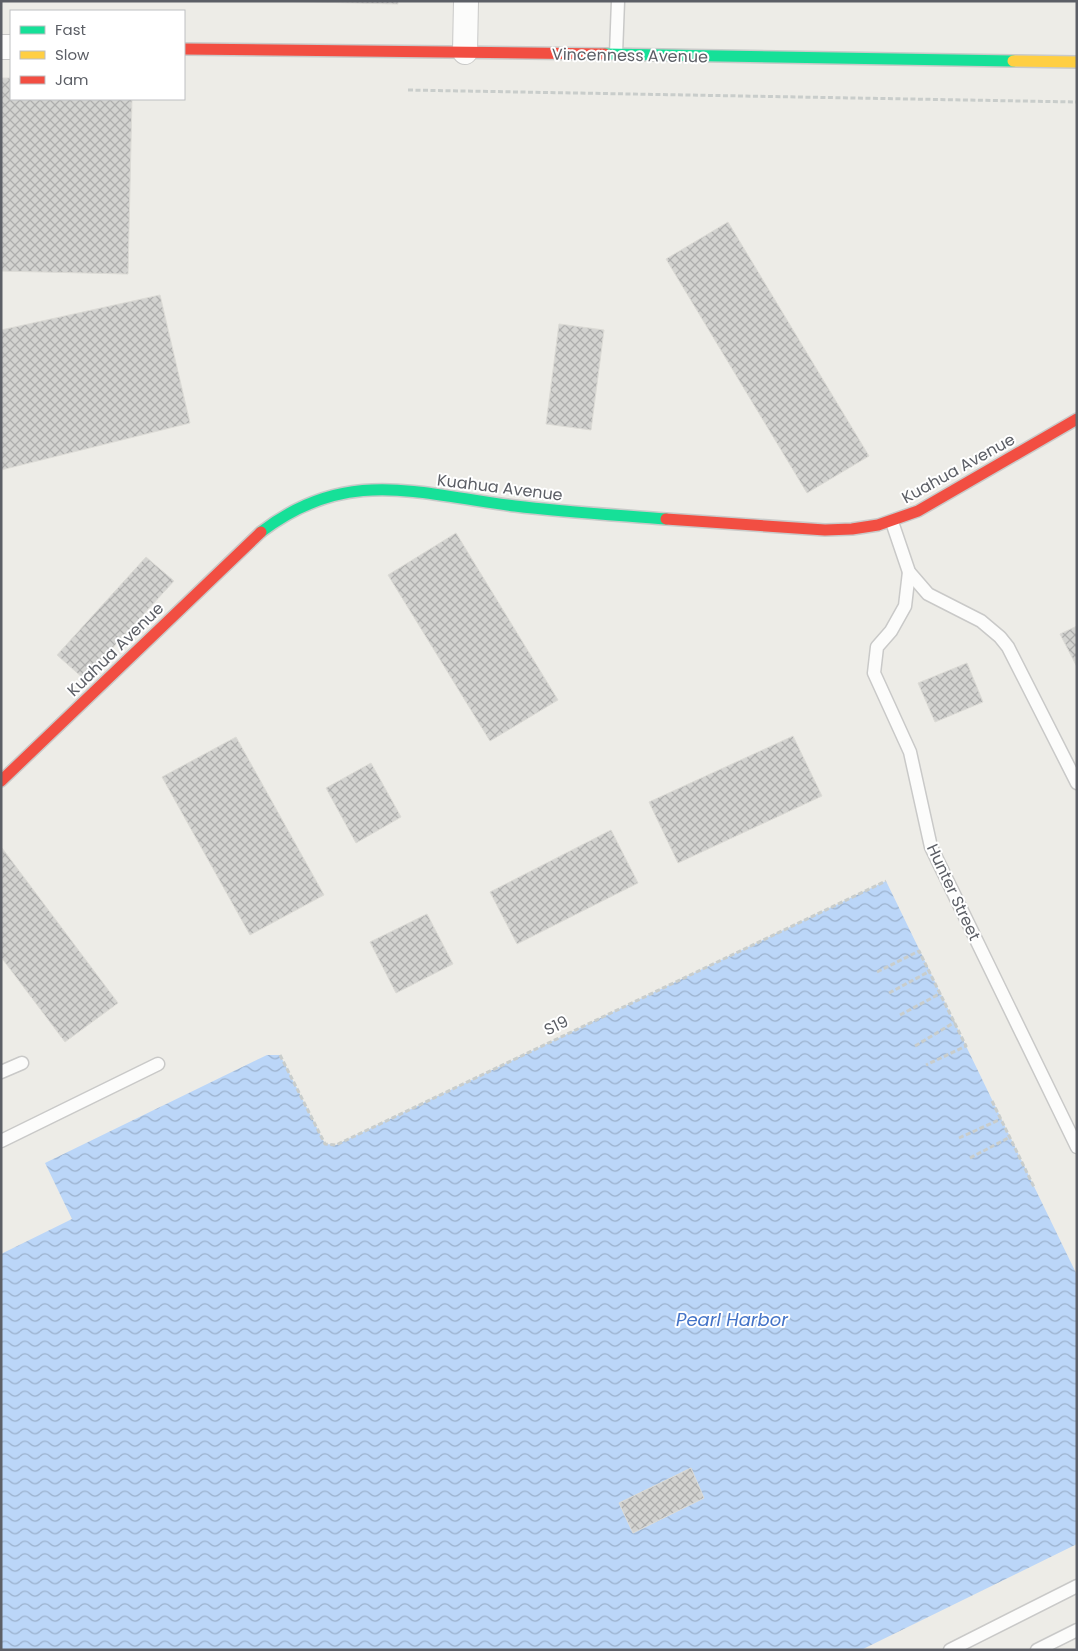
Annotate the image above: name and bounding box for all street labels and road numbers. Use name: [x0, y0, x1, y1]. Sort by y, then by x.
street label: Vincenness Avenue: [552, 43, 708, 68]
street label: Kuahua Avenue: [897, 428, 1019, 509]
street label: Kuahua Avenue: [436, 468, 564, 507]
street label: Kuahua Avenue: [62, 597, 169, 701]
street label: Hunter Street: [921, 840, 986, 945]
street label: S19: [540, 1010, 572, 1041]

